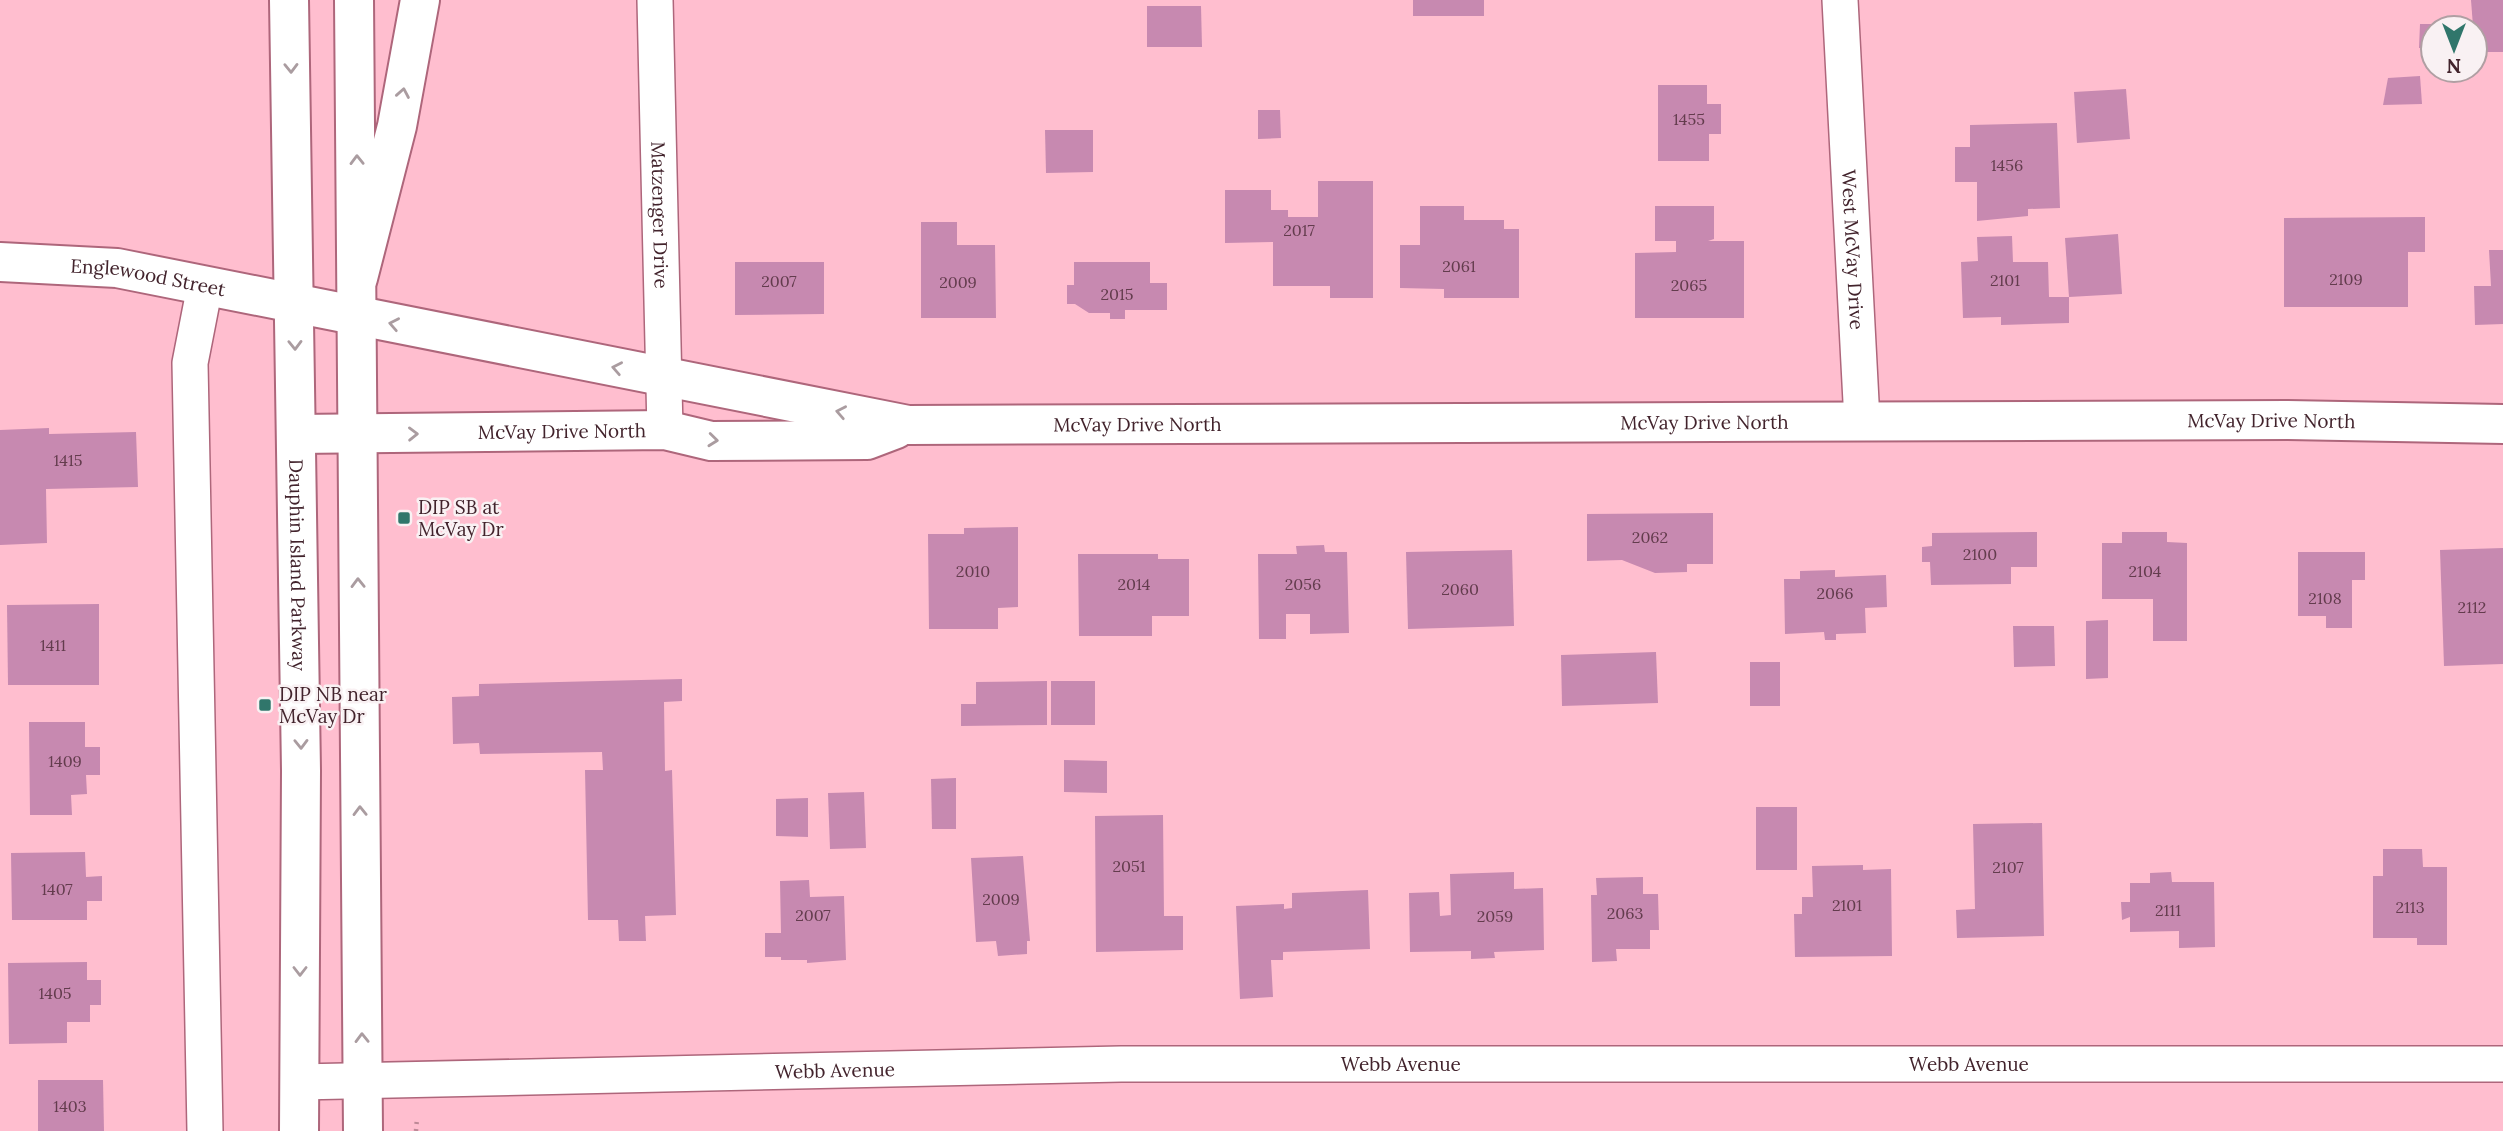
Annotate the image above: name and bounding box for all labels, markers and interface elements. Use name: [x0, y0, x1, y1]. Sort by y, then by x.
north arrow: [2419, 14, 2489, 84]
text: N: [2446, 54, 2461, 78]
one-way arrow: [283, 63, 298, 74]
one-way arrow: [395, 87, 410, 99]
house number: 1455: [1673, 109, 1705, 129]
street label: Matzenger Drive: [646, 141, 674, 289]
one-way arrow: [349, 154, 364, 165]
house number: 1456: [1991, 155, 2023, 175]
street label: West McVay Drive: [1837, 169, 1869, 330]
house number: 2017: [1283, 220, 1315, 240]
street label: Englewood Street: [70, 254, 228, 301]
house number: 2061: [1442, 256, 1476, 276]
house number: 2109: [2329, 269, 2363, 289]
house number: 2101: [1990, 270, 2020, 290]
house number: 2007: [761, 271, 797, 291]
house number: 2009: [939, 272, 977, 292]
house number: 2065: [1671, 275, 1707, 295]
house number: 2015: [1100, 284, 1134, 304]
one-way arrow: [388, 317, 400, 332]
one-way arrow: [287, 340, 303, 350]
one-way arrow: [611, 362, 623, 377]
one-way arrow: [835, 405, 847, 420]
street label: McVay Drive North: [2187, 408, 2356, 433]
street label: McVay Drive North: [1620, 410, 1789, 434]
street label: McVay Drive North: [1053, 412, 1222, 436]
street label: McVay Drive North: [478, 418, 646, 444]
one-way arrow: [408, 426, 419, 441]
one-way arrow: [708, 432, 719, 447]
house number: 1415: [53, 450, 83, 470]
street label: Dauphin Island Parkway: [284, 459, 311, 671]
place label: DIP SB at McVay Dr: [418, 495, 504, 541]
marker: DIP SB at McVay Dr: [396, 510, 412, 526]
house number: 2062: [1632, 527, 1668, 547]
house number: 2100: [1963, 544, 1997, 564]
house number: 2010: [956, 561, 990, 581]
house number: 2104: [2128, 561, 2162, 581]
house number: 2014: [1117, 574, 1151, 594]
house number: 2056: [1285, 574, 1321, 594]
one-way arrow: [351, 578, 366, 589]
house number: 2060: [1441, 579, 1479, 599]
house number: 2066: [1816, 583, 1854, 603]
house number: 2108: [2308, 588, 2342, 608]
house number: 2112: [2458, 597, 2486, 617]
house number: 1411: [40, 635, 66, 655]
place label: DIP NB near McVay Dr: [279, 682, 388, 728]
marker: DIP NB near McVay Dr: [257, 697, 273, 713]
one-way arrow: [293, 739, 309, 749]
house number: 1409: [48, 751, 82, 771]
one-way arrow: [353, 805, 368, 816]
house number: 2051: [1112, 856, 1146, 876]
house number: 2107: [1992, 857, 2024, 877]
house number: 1407: [41, 879, 73, 899]
house number: 2009: [982, 889, 1020, 909]
house number: 2101: [1832, 895, 1862, 915]
house number: 2113: [2395, 897, 2425, 917]
house number: 2111: [2155, 900, 2181, 920]
house number: 2063: [1607, 903, 1643, 923]
house number: 2007: [795, 905, 831, 925]
house number: 2059: [1477, 906, 1513, 926]
one-way arrow: [292, 966, 308, 977]
house number: 1405: [38, 983, 72, 1003]
one-way arrow: [355, 1033, 370, 1044]
street label: Webb Avenue: [1341, 1052, 1461, 1076]
street label: Webb Avenue: [1909, 1052, 2029, 1076]
street label: Webb Avenue: [775, 1057, 895, 1084]
house number: 1403: [53, 1096, 87, 1116]

